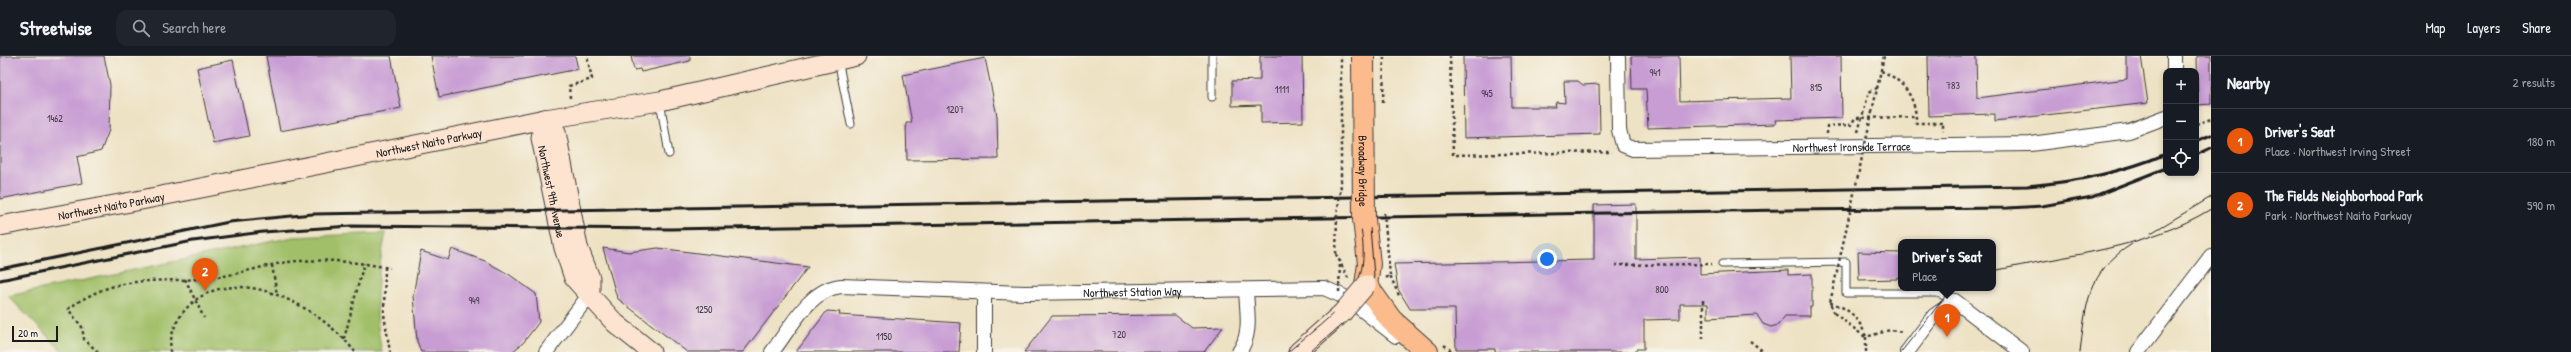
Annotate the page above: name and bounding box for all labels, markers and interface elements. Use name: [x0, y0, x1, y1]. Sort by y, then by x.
search box: [116, 10, 396, 46]
text: Streetwise: [20, 15, 92, 41]
icon: search: [130, 17, 152, 39]
text: Search here: [162, 17, 226, 38]
text: Map: [2425, 18, 2445, 37]
text: Layers: [2467, 18, 2500, 37]
text: Share: [2522, 18, 2551, 37]
house number: 941: [1649, 66, 1661, 79]
map controls: [2163, 68, 2199, 176]
button: +: [2163, 68, 2199, 104]
text: Nearby: [2227, 71, 2270, 94]
text: 2 results: [2513, 73, 2555, 91]
house number: 783: [1946, 79, 1960, 92]
house number: 815: [1810, 81, 1823, 94]
house number: 1111: [1275, 83, 1290, 96]
house number: 945: [1481, 87, 1494, 100]
house number: 1207: [946, 103, 964, 116]
button: −: [2163, 104, 2199, 140]
house number: 1462: [47, 112, 63, 125]
text: Driver's Seat: [2265, 121, 2335, 142]
street label: Northwest Naito Parkway: [374, 123, 483, 161]
text: 1: [2238, 132, 2242, 150]
text: 180 m: [2527, 132, 2555, 150]
street label: Broadway Bridge: [1355, 135, 1372, 207]
street label: Northwest Ironside Terrace: [1793, 137, 1911, 155]
button: locate: [2163, 140, 2199, 176]
text: Place · Northwest Irving Street: [2265, 142, 2410, 160]
street label: Northwest 9th Avenue: [534, 144, 570, 239]
text: The Fields Neighborhood Park: [2265, 185, 2423, 206]
street label: Northwest Naito Parkway: [57, 187, 166, 224]
text: 2: [2237, 196, 2243, 214]
text: 590 m: [2527, 196, 2555, 214]
text: Park · Northwest Naito Parkway: [2265, 206, 2412, 224]
popup: [1898, 239, 1996, 291]
text: Driver's Seat: [1912, 246, 1982, 267]
your location: [1537, 249, 1557, 269]
pin: 2: [192, 258, 218, 291]
text: Place: [1912, 267, 1937, 285]
street label: Northwest Station Way: [1083, 282, 1182, 301]
house number: 800: [1655, 283, 1669, 296]
house number: 949: [468, 294, 480, 307]
house number: 1250: [695, 303, 713, 316]
pin: 1: [1934, 304, 1960, 337]
scale bar: [12, 324, 58, 343]
text: 20 m: [18, 326, 38, 340]
house number: 720: [1112, 328, 1127, 341]
house number: 1150: [876, 330, 892, 343]

